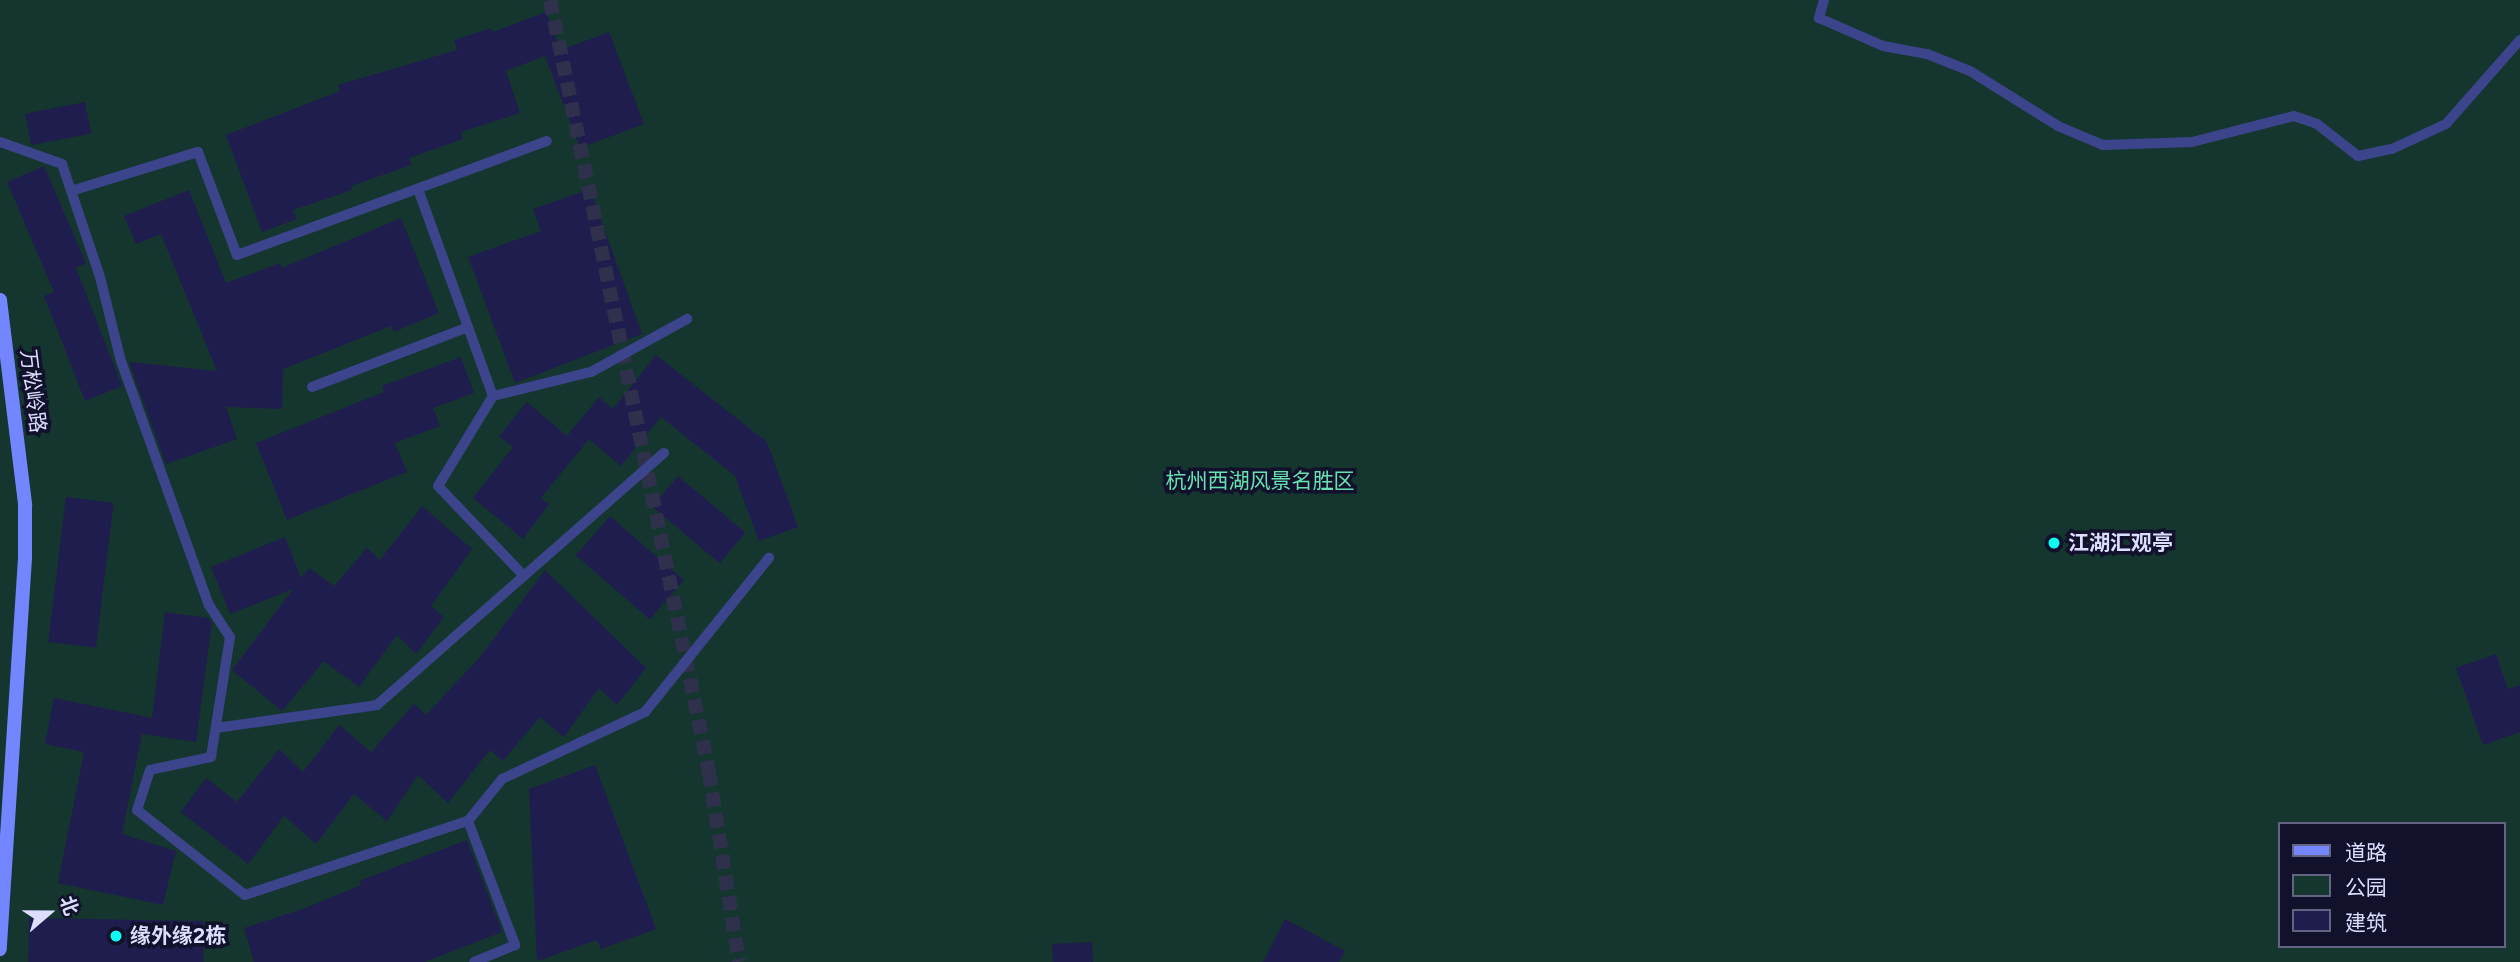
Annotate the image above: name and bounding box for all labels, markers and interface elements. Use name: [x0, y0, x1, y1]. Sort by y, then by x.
street label: 万松岭路: [15, 348, 51, 434]
park label: 杭州西湖风景名胜区: [1166, 468, 1354, 494]
place label: 江湖汇观亭: [2068, 530, 2173, 556]
marker: 江湖汇观亭: [2046, 535, 2062, 551]
legend: [2278, 822, 2506, 948]
text: 道路: [2345, 840, 2387, 865]
text: 公园: [2345, 875, 2387, 900]
north arrow: [14, 878, 84, 948]
text: 北: [55, 893, 83, 919]
text: 建筑: [2345, 910, 2387, 935]
place label: 缘外缘2栋: [130, 923, 226, 949]
marker: 缘外缘2栋: [108, 928, 124, 944]

